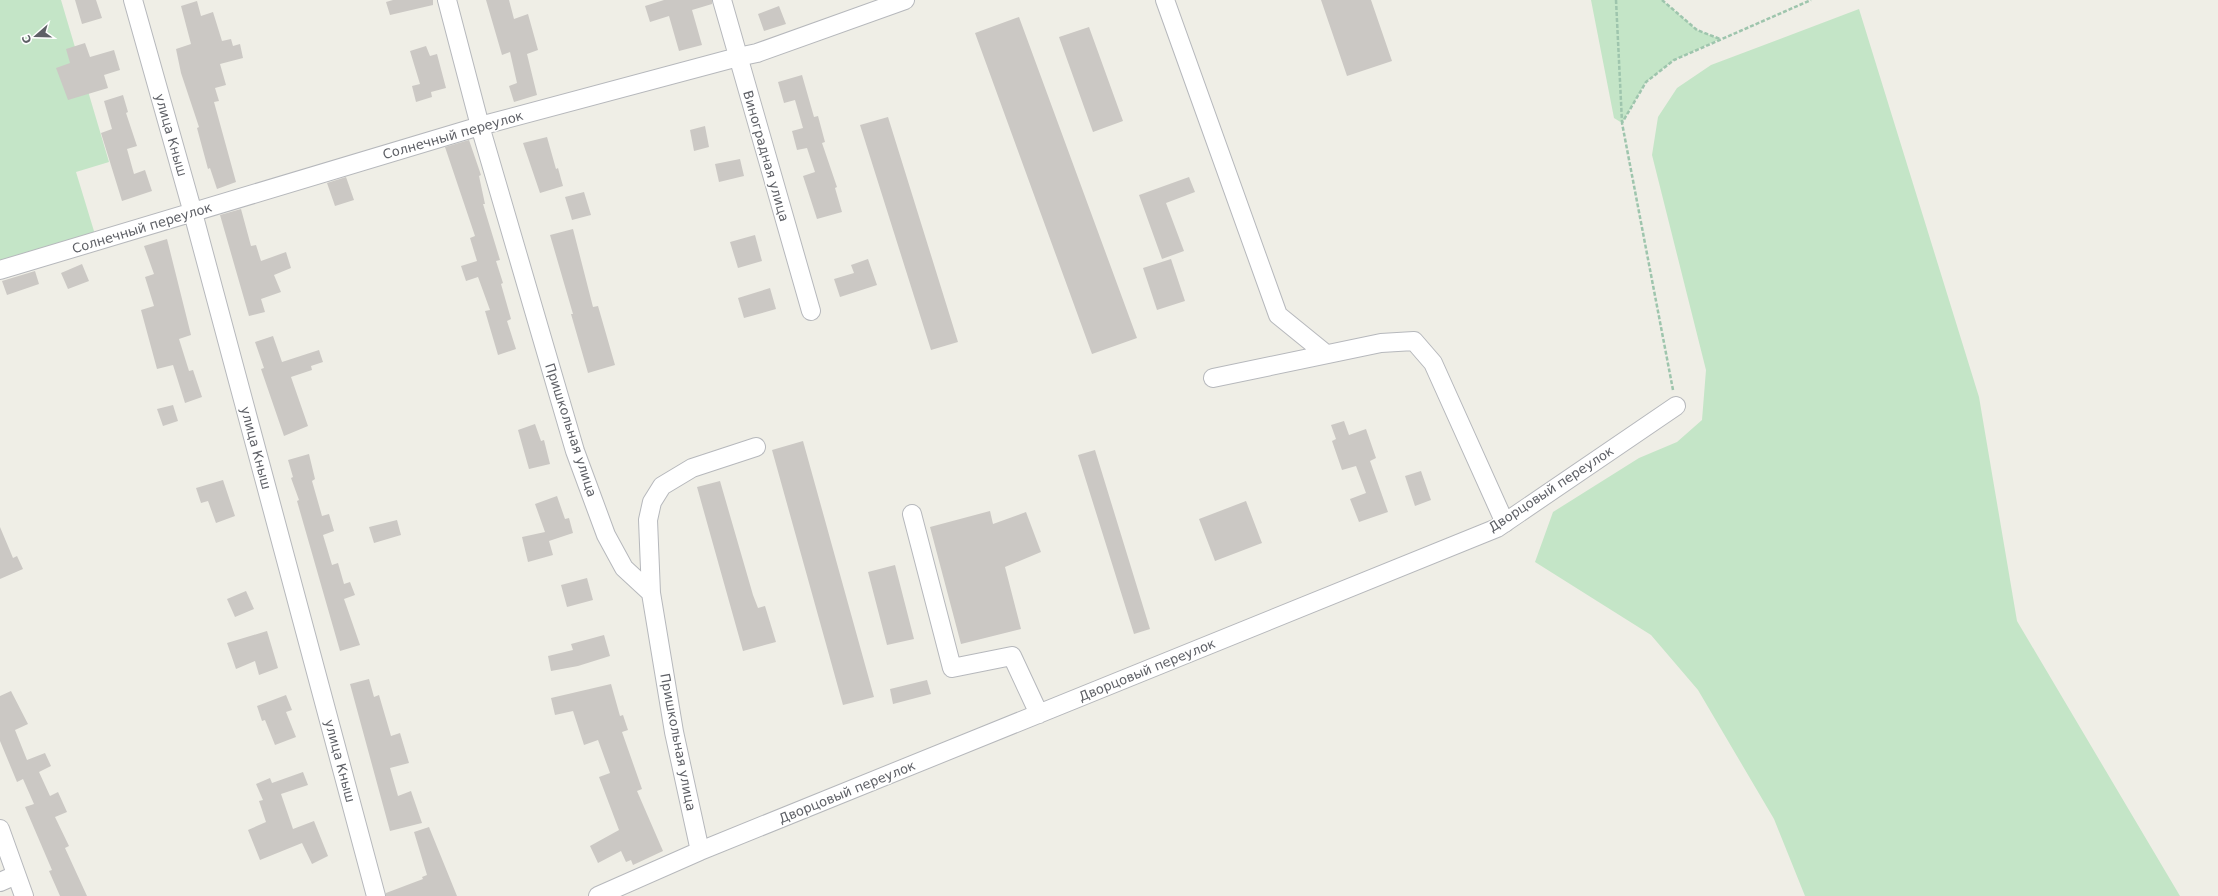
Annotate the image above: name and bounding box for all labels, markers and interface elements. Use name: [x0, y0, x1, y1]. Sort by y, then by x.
north arrow: [16, 16, 56, 56]
text: С: [20, 33, 35, 45]
street label: Виноградная улица: [740, 89, 792, 223]
street label: улица Кныш: [152, 92, 190, 178]
street label: Солнечный переулок: [381, 108, 525, 162]
street label: Солнечный переулок: [70, 200, 214, 256]
street label: Пришкольная улица: [542, 361, 600, 499]
street label: улица Кныш: [238, 405, 274, 491]
street label: Дворцовый переулок: [1486, 443, 1616, 535]
street label: Дворцовый переулок: [1077, 636, 1218, 704]
street label: Пришкольная улица: [657, 672, 699, 812]
street label: улица Кныш: [322, 718, 358, 804]
street label: Дворцовый переулок: [777, 758, 918, 826]

